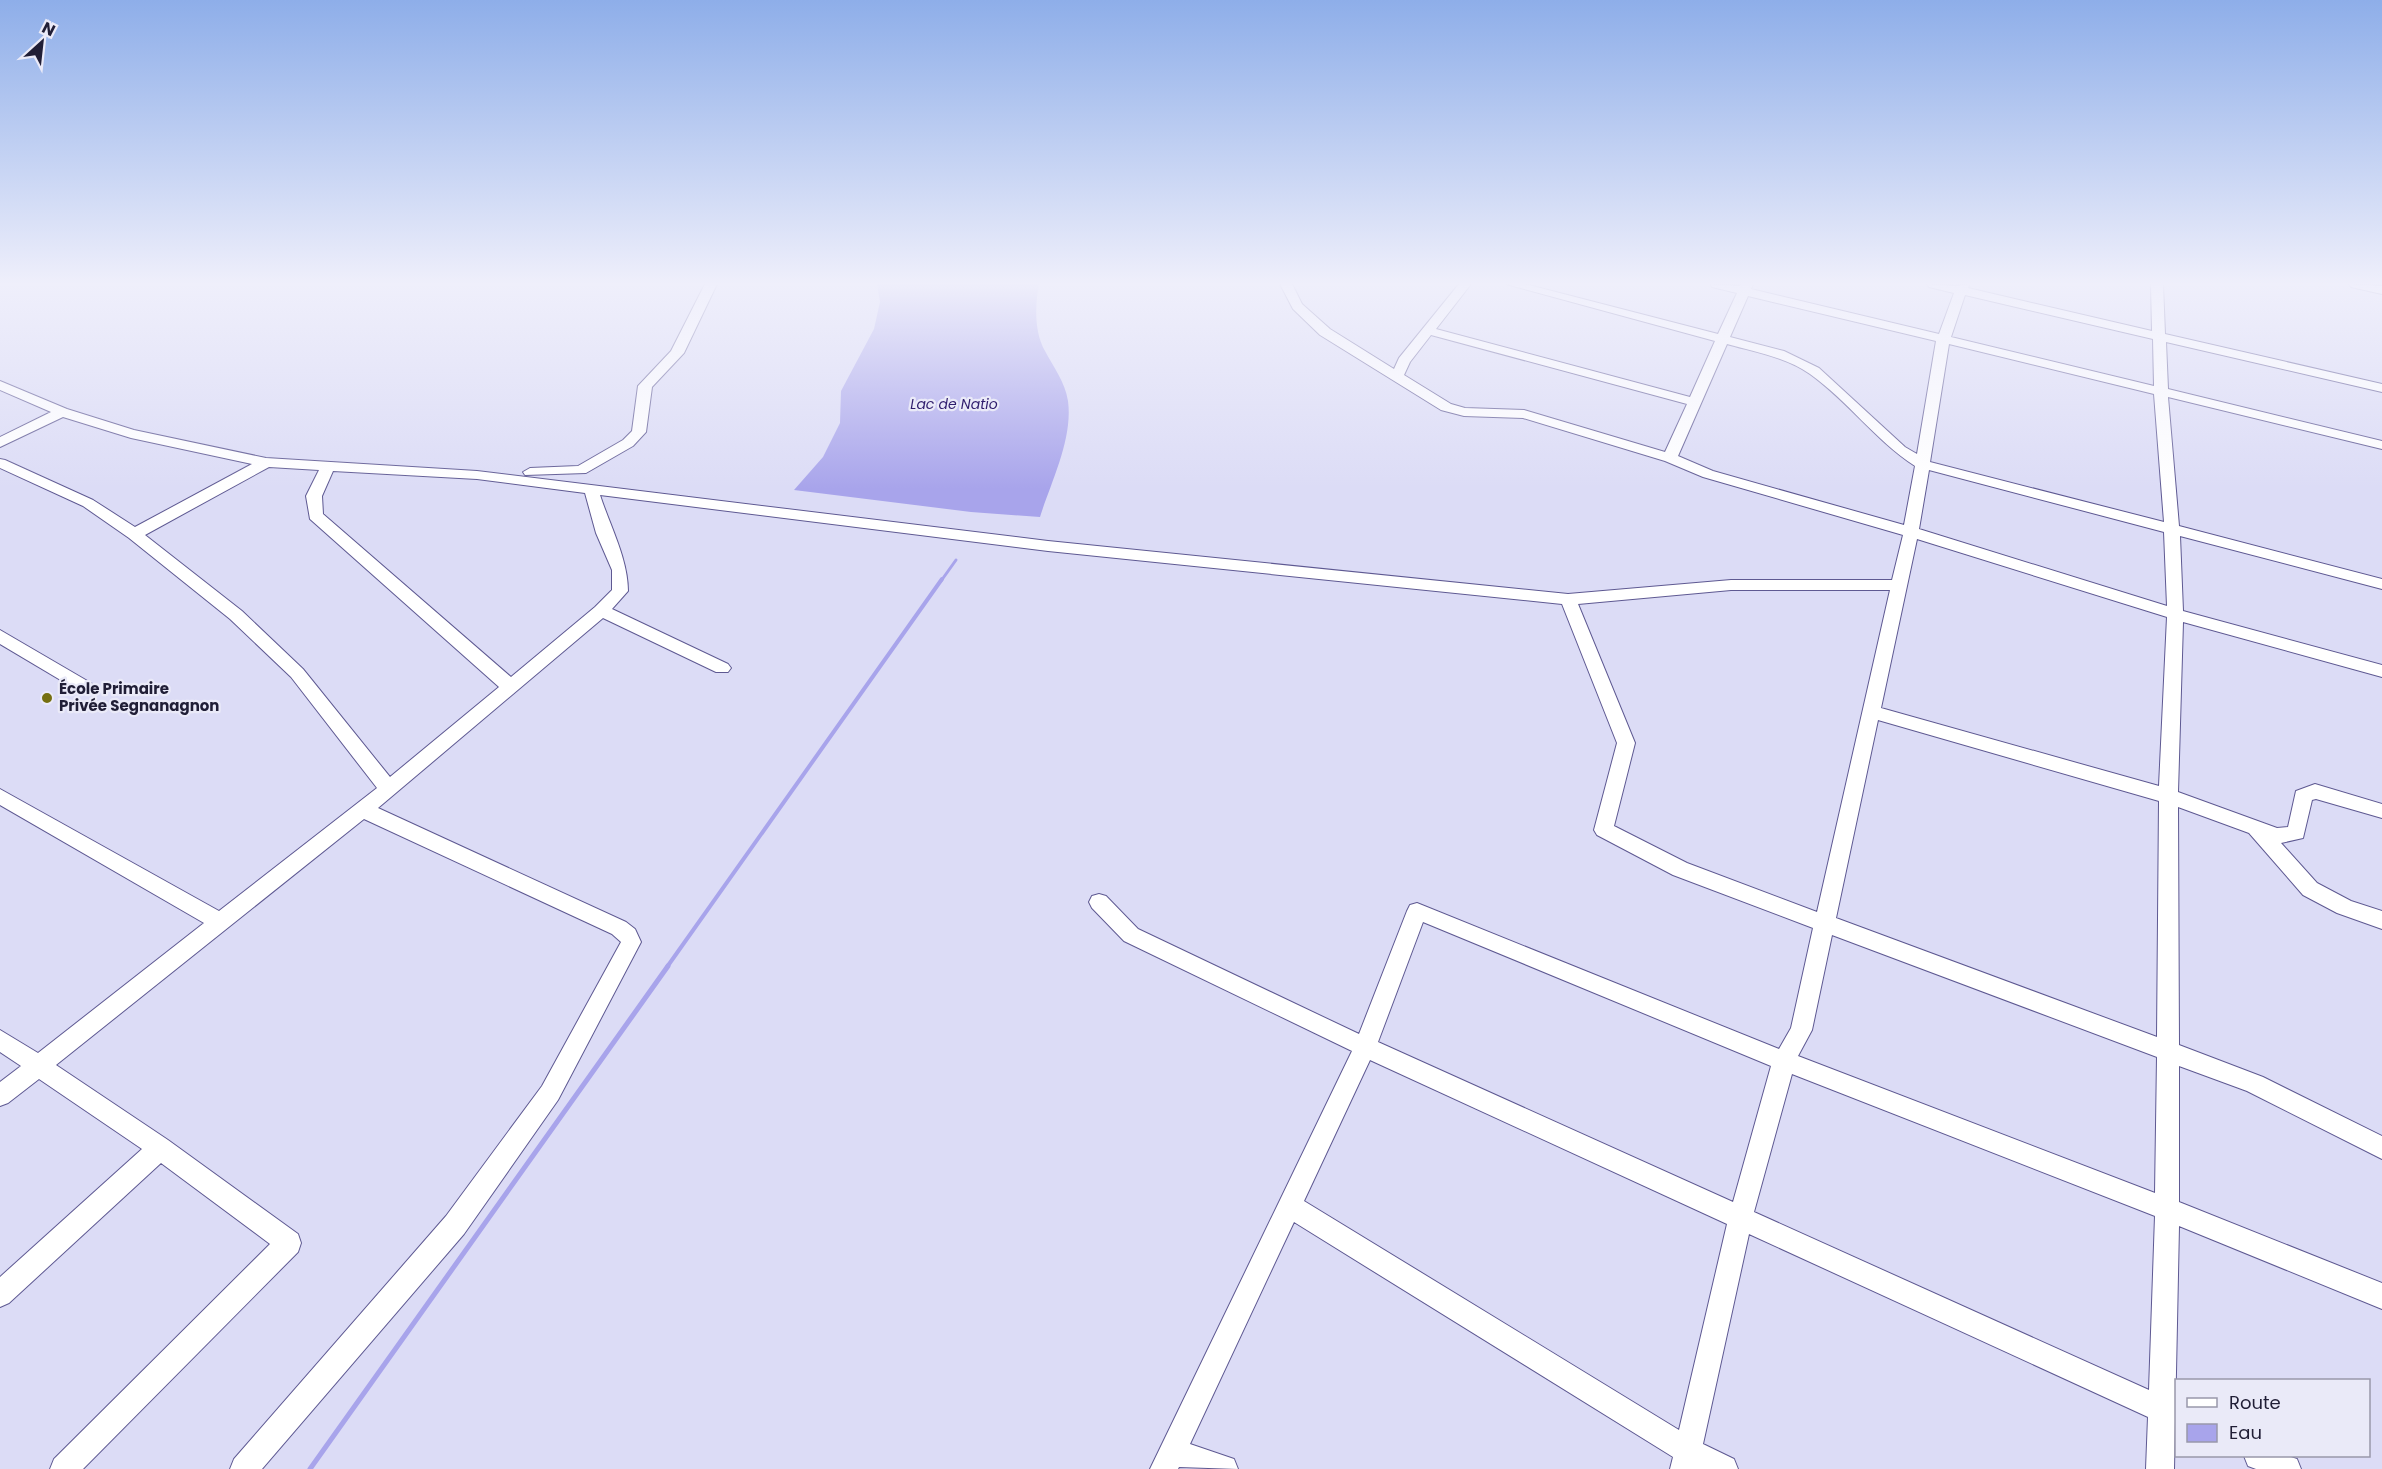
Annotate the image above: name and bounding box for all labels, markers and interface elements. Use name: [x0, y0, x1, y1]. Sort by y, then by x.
north arrow: [12, 12, 72, 72]
text: N: [38, 16, 59, 42]
water label: Lac de Natio: [910, 394, 998, 414]
place label: École Primaire Privée Segnanagnon: [59, 678, 219, 716]
marker: École Primaire Privée Segnanagnon: [40, 691, 54, 705]
legend: [2175, 1379, 2370, 1457]
text: Route: [2229, 1390, 2281, 1415]
text: Eau: [2229, 1420, 2262, 1445]

